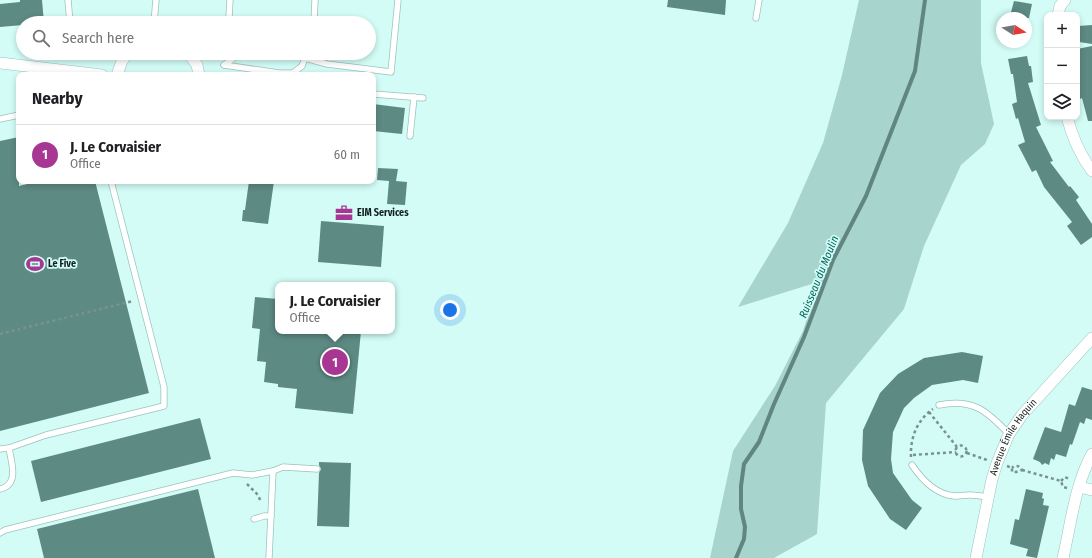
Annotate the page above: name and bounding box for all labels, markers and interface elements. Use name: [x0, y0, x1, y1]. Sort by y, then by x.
north arrow: [996, 12, 1032, 48]
map controls: [1044, 12, 1080, 120]
button: +: [1044, 12, 1080, 48]
search box: [16, 16, 376, 60]
icon: search: [30, 27, 52, 49]
text: Search here: [62, 29, 134, 47]
button: −: [1044, 48, 1080, 84]
button: layers: [1044, 84, 1080, 120]
text: Nearby: [32, 88, 83, 109]
text: J. Le Corvaisier: [70, 138, 161, 156]
text: 1: [42, 147, 48, 162]
text: 60 m: [334, 147, 360, 162]
text: Office: [70, 156, 101, 171]
office icon: EIM Services: [334, 203, 354, 223]
place label: EIM Services: [357, 207, 409, 219]
water label: Ruisseau du Moulin: [797, 234, 841, 320]
sports icon: Le Five: [25, 254, 45, 274]
place label: Le Five: [48, 258, 76, 270]
popup: [275, 282, 395, 334]
text: J. Le Corvaisier: [289, 292, 381, 310]
your location: [440, 300, 460, 320]
text: Office: [289, 310, 320, 325]
pin: 1: [322, 347, 348, 377]
street label: Avenue Émile Haquin: [987, 397, 1040, 477]

